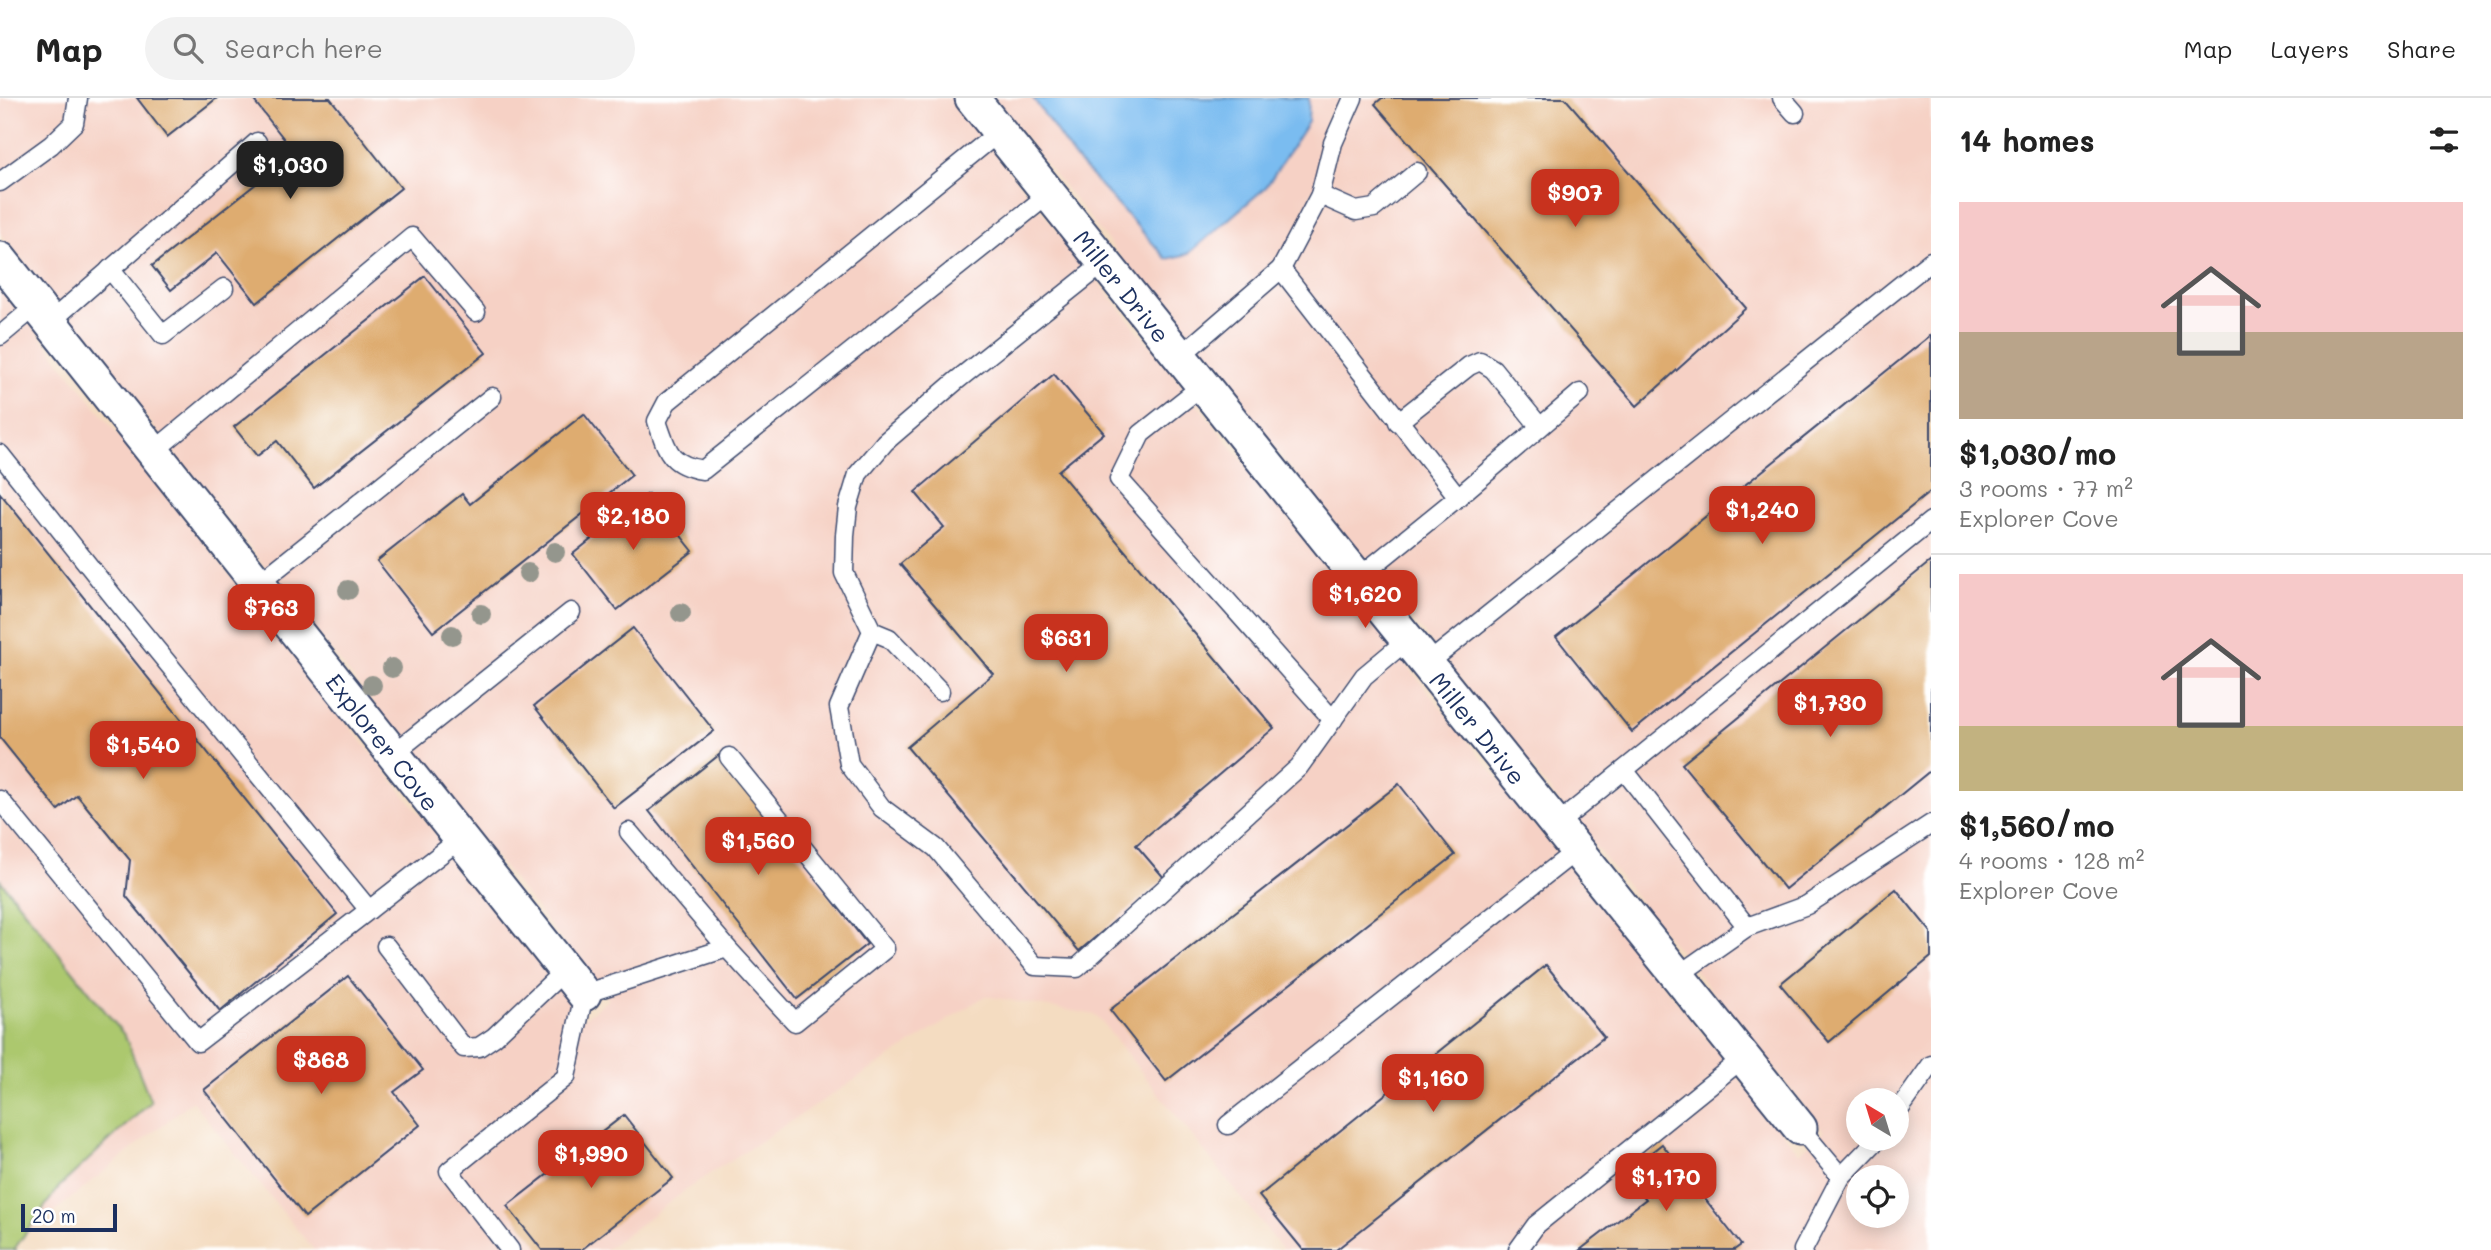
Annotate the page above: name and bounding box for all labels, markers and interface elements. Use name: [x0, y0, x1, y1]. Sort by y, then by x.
search box: [145, 17, 635, 80]
text: Map: [35, 27, 103, 70]
icon: search: [169, 29, 207, 67]
text: Search here: [225, 31, 383, 65]
text: Map: [2184, 33, 2232, 64]
text: Layers: [2270, 33, 2349, 64]
text: Share: [2387, 33, 2456, 64]
text: 14 homes: [1959, 120, 2095, 160]
icon: filters: [2425, 121, 2463, 159]
pin: $1,030: [233, 141, 347, 201]
text: $1,030: [253, 149, 327, 179]
pin: $907: [1534, 170, 1616, 229]
text: $907: [1547, 177, 1603, 207]
street label: Miller Drive: [1067, 223, 1177, 349]
icon: home: [2148, 248, 2274, 374]
text: $1,030/mo: [1959, 433, 2116, 473]
text: 3 rooms · 77 m²: [1959, 473, 2133, 503]
pin: $1,240: [1705, 486, 1819, 546]
pin: $2,180: [576, 492, 690, 552]
text: $1,240: [1725, 494, 1799, 524]
text: $2,180: [596, 500, 670, 530]
text: Explorer Cove: [1959, 503, 2119, 533]
pin: $1,620: [1308, 570, 1422, 630]
text: $1,620: [1328, 578, 1402, 608]
pin: $763: [230, 584, 312, 644]
text: $763: [244, 592, 298, 622]
pin: $631: [1025, 614, 1107, 674]
icon: home: [2148, 620, 2274, 746]
text: $631: [1040, 622, 1092, 652]
street label: Miller Drive: [1423, 665, 1533, 791]
street label: Explorer Cove: [320, 667, 446, 817]
pin: $1,730: [1773, 680, 1887, 739]
text: $1,730: [1794, 687, 1866, 717]
pin: $1,540: [86, 722, 200, 781]
text: $1,540: [106, 729, 180, 759]
text: $1,560/mo: [1959, 805, 2115, 845]
pin: $1,560: [701, 818, 815, 877]
text: $1,560: [721, 825, 795, 855]
text: 4 rooms · 128 m²: [1959, 845, 2144, 875]
text: Explorer Cove: [1959, 875, 2119, 905]
pin: $868: [280, 1037, 362, 1096]
text: $868: [293, 1044, 349, 1074]
pin: $1,160: [1376, 1054, 1490, 1114]
text: $1,160: [1398, 1062, 1468, 1092]
north arrow: [1846, 1088, 1909, 1152]
map controls: [1846, 1088, 1909, 1228]
pin: $1,990: [534, 1130, 648, 1190]
text: $1,990: [554, 1138, 628, 1168]
pin: $1,170: [1609, 1154, 1723, 1213]
text: $1,170: [1631, 1161, 1701, 1191]
button: locate: [1846, 1165, 1909, 1228]
scale bar: [21, 1201, 117, 1233]
text: 20 m: [32, 1203, 76, 1228]

